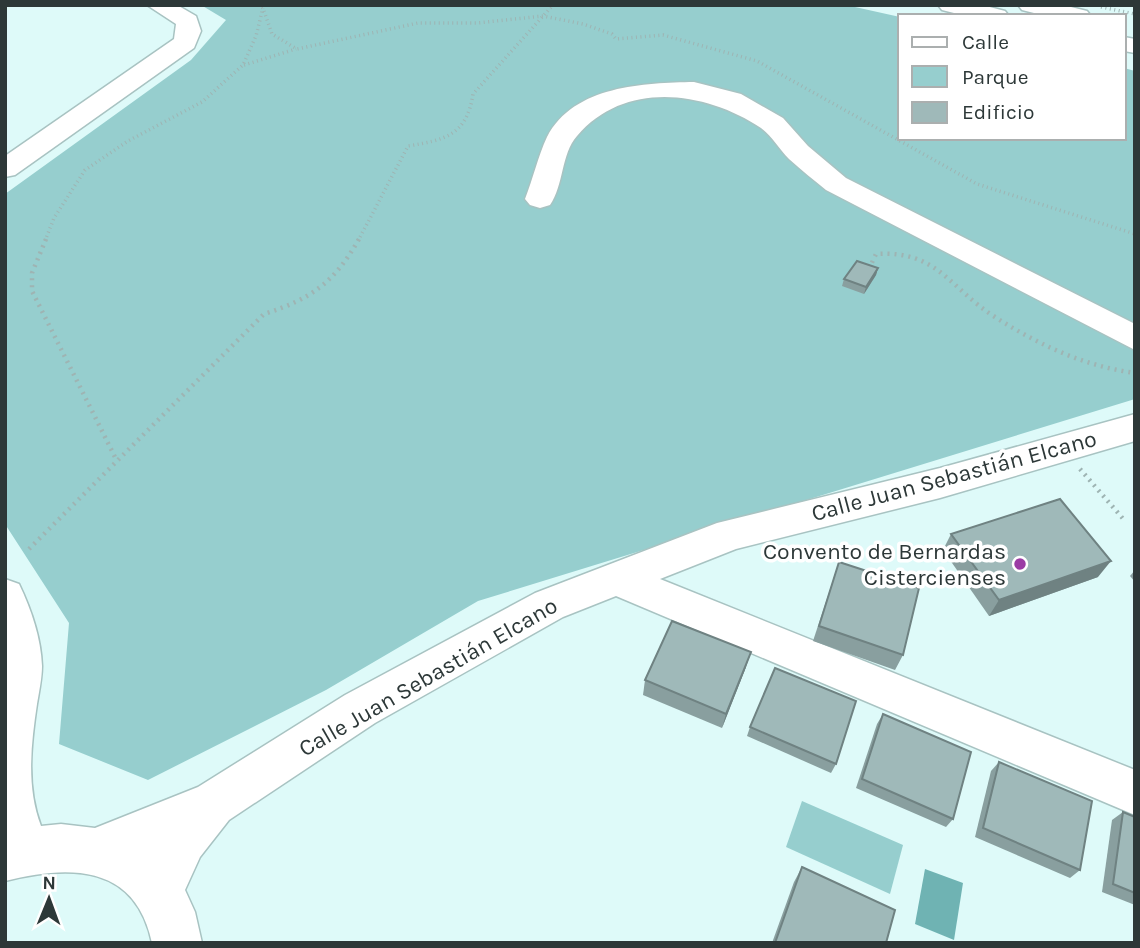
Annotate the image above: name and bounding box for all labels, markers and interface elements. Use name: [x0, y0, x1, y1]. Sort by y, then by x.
legend: [898, 14, 1126, 140]
text: Calle: [962, 30, 1009, 54]
text: Parque: [962, 65, 1029, 89]
text: Edificio: [962, 100, 1035, 124]
street label: Calle Juan Sebastián Elcano: [808, 425, 1100, 527]
place label: Convento de Bernardas Cistercienses: [763, 538, 1006, 591]
marker: Convento de Bernardas Cistercienses: [1012, 556, 1028, 572]
street label: Calle Juan Sebastián Elcano: [294, 592, 562, 762]
north arrow: [14, 864, 84, 934]
text: N: [42, 872, 56, 894]

